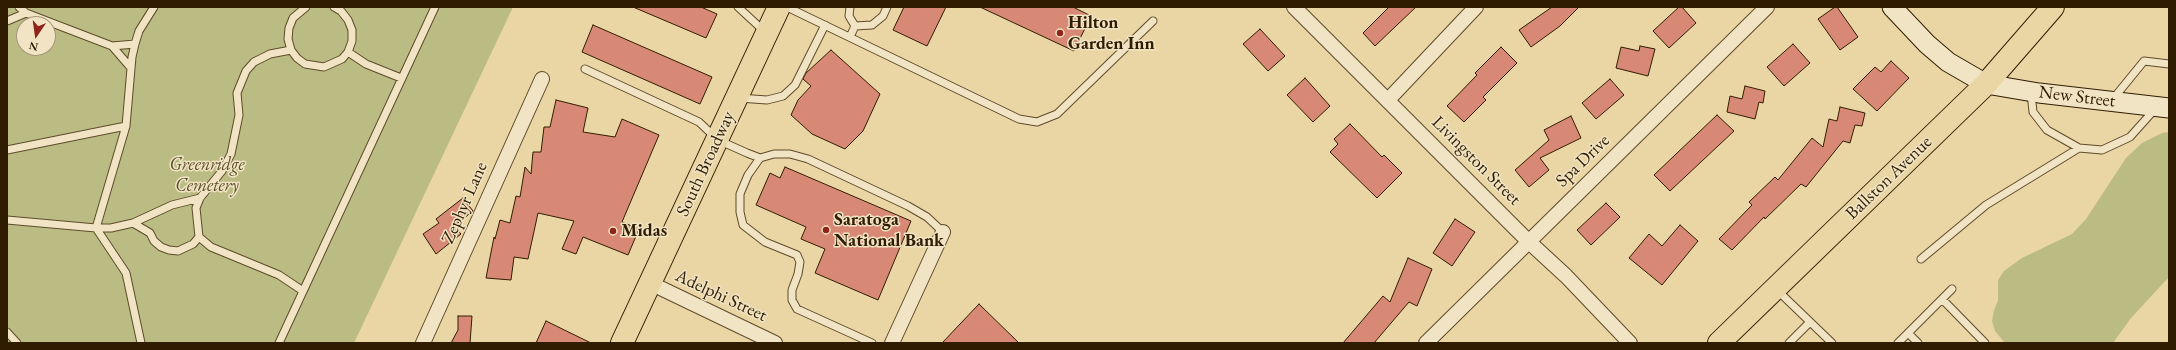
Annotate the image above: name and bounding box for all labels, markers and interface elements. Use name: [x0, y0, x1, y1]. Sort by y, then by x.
place label: Hilton Garden Inn: [1068, 12, 1155, 54]
north arrow: [16, 16, 56, 56]
marker: Hilton Garden Inn: [1055, 28, 1065, 38]
text: N: [28, 39, 39, 55]
street label: New Street: [2038, 82, 2116, 112]
street label: South Broadway: [672, 108, 740, 220]
street label: Livingston Street: [1427, 112, 1525, 210]
street label: Spa Drive: [1552, 130, 1614, 192]
street label: Ballston Avenue: [1841, 131, 1937, 225]
park label: Greenridge Cemetery: [169, 154, 245, 196]
street label: Zephyr Lane: [437, 159, 493, 247]
place label: Saratoga National Bank: [834, 209, 944, 252]
place label: Midas: [621, 220, 667, 242]
marker: Saratoga National Bank: [821, 225, 831, 235]
marker: Midas: [608, 226, 618, 236]
street label: Adelphi Street: [672, 265, 770, 327]

